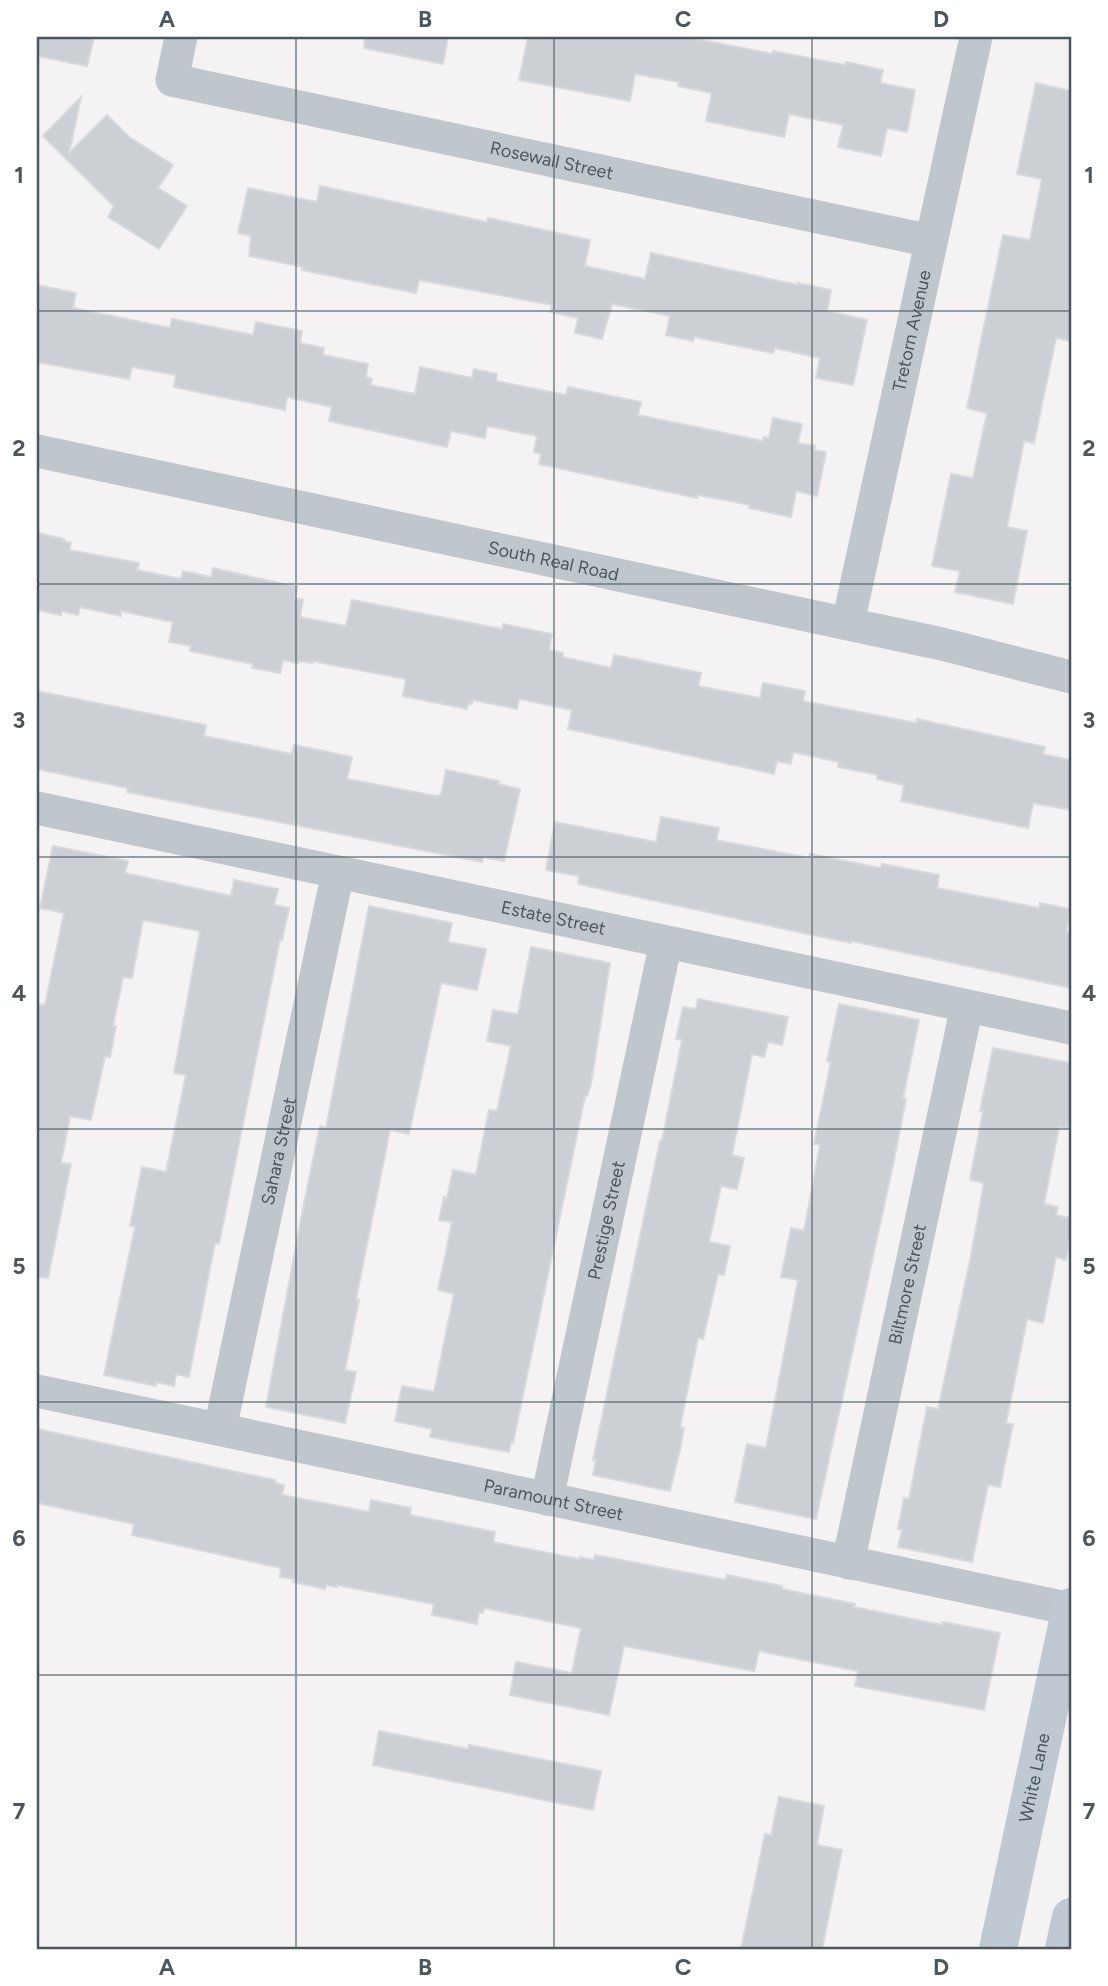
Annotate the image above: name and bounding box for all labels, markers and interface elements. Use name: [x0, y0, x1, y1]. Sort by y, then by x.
text: A: [159, 5, 176, 33]
text: B: [418, 5, 432, 33]
text: C: [675, 5, 692, 33]
text: D: [933, 5, 949, 33]
street label: Rosewall Street: [488, 137, 616, 184]
text: 1: [14, 161, 24, 189]
text: 1: [1084, 161, 1094, 189]
street label: Tretorn Avenue: [888, 268, 936, 394]
text: 2: [12, 434, 26, 462]
text: 2: [1082, 434, 1096, 462]
street label: South Real Road: [486, 536, 621, 586]
text: 3: [13, 706, 25, 734]
text: 3: [1083, 706, 1095, 734]
street label: Estate Street: [499, 896, 608, 940]
text: 4: [12, 979, 26, 1007]
text: 4: [1082, 979, 1096, 1007]
street label: Sahara Street: [257, 1095, 301, 1207]
street label: Prestige Street: [583, 1159, 630, 1282]
street label: Biltmore Street: [884, 1222, 931, 1347]
text: 5: [12, 1252, 26, 1280]
text: 5: [1082, 1252, 1096, 1280]
street label: Paramount Street: [482, 1474, 626, 1525]
text: 6: [12, 1524, 26, 1552]
text: 6: [1082, 1524, 1096, 1552]
street label: White Lane: [1014, 1731, 1055, 1825]
text: 7: [13, 1797, 26, 1825]
text: 7: [1083, 1797, 1096, 1825]
text: A: [159, 1953, 176, 1981]
text: B: [418, 1953, 432, 1981]
text: C: [675, 1953, 692, 1981]
text: D: [933, 1953, 949, 1981]

